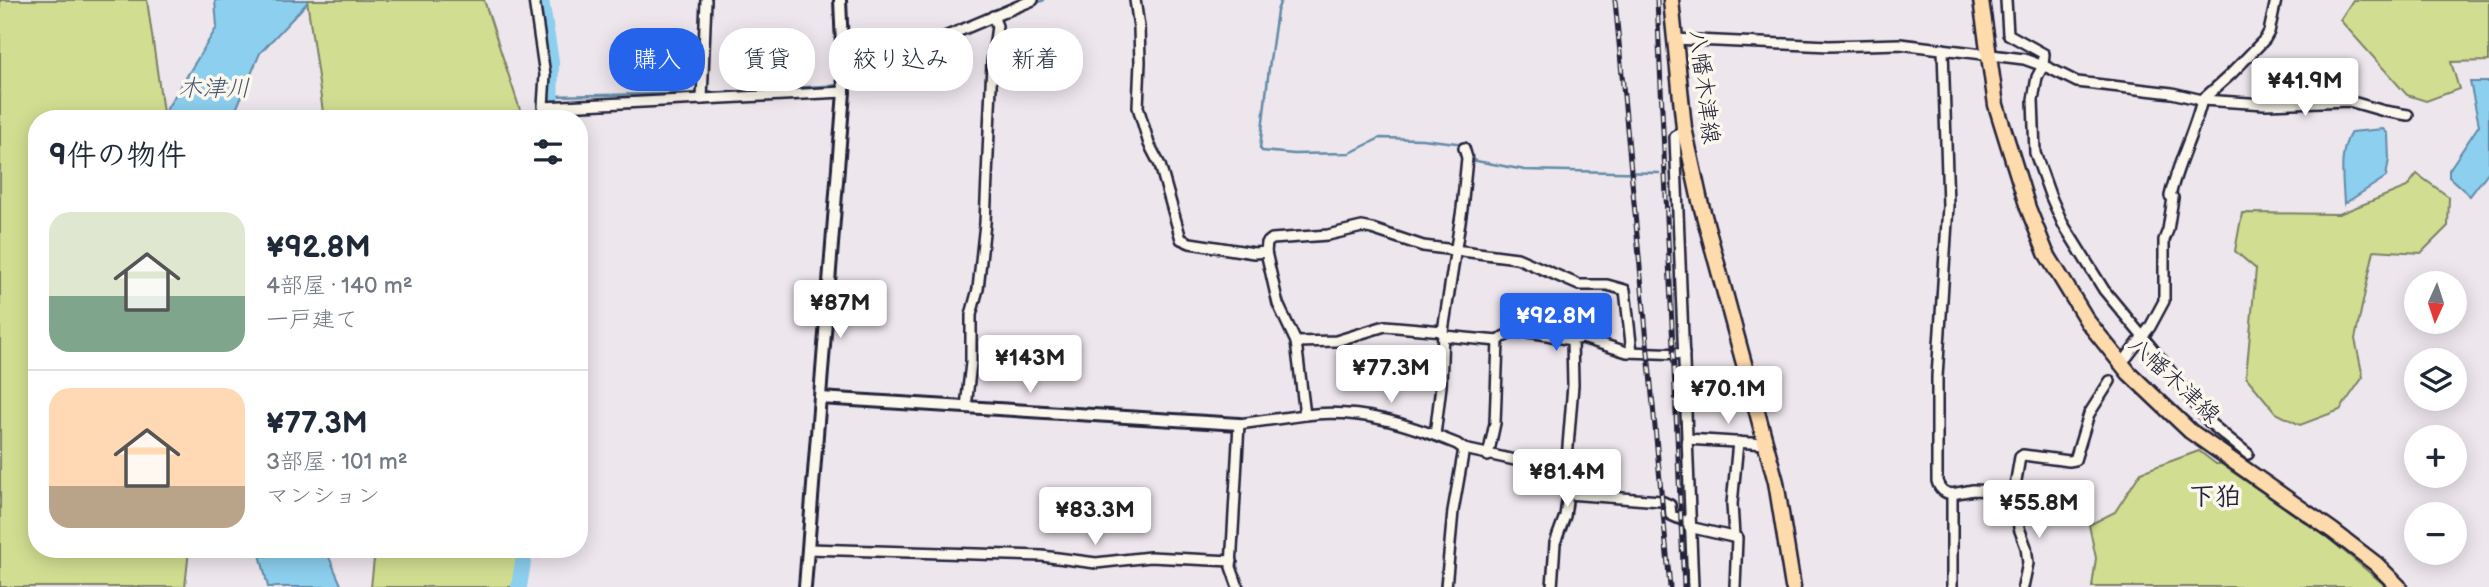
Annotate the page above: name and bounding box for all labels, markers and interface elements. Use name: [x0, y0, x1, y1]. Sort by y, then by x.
chip: 購入: [609, 28, 705, 91]
chip: 賃貸: [719, 28, 815, 91]
chip: 絞り込み: [829, 28, 973, 91]
chip: 新着: [987, 28, 1083, 91]
street label: 八幡木津線: [1683, 28, 1725, 146]
pin: ¥41.9M: [2248, 58, 2362, 118]
text: ¥41.9M: [2267, 67, 2343, 95]
water label: 木津川: [178, 74, 250, 103]
icon: filters: [529, 133, 567, 171]
text: 9件の物件: [49, 138, 187, 174]
text: ¥92.8M: [266, 230, 371, 266]
icon: home: [105, 240, 189, 324]
north arrow: [2404, 271, 2468, 334]
map controls: [2404, 271, 2467, 565]
text: 4部屋 · 140 m²: [266, 272, 413, 300]
pin: ¥87M: [799, 280, 881, 340]
text: ¥87M: [810, 289, 870, 317]
pin: ¥92.8M: [1499, 294, 1613, 353]
text: ¥92.8M: [1516, 302, 1596, 330]
text: 一戸建て: [266, 306, 358, 334]
street label: 八幡木津線: [2122, 331, 2226, 429]
pin: ¥143M: [981, 336, 1079, 395]
text: ¥143M: [995, 344, 1065, 372]
pin: ¥77.3M: [1334, 346, 1448, 405]
button: layers: [2404, 348, 2467, 411]
text: ¥77.3M: [1352, 354, 1430, 382]
pin: ¥70.1M: [1671, 366, 1785, 426]
text: ¥70.1M: [1690, 375, 1766, 403]
text: ¥77.3M: [266, 406, 368, 442]
icon: home: [105, 416, 189, 500]
button: +: [2404, 425, 2467, 488]
text: 3部屋 · 101 m²: [266, 448, 408, 476]
pin: ¥81.4M: [1510, 449, 1624, 509]
text: ¥81.4M: [1529, 458, 1605, 486]
pin: ¥55.8M: [1982, 480, 2096, 540]
text: マンション: [266, 482, 380, 510]
district label: 下狛: [2189, 482, 2241, 513]
pin: ¥83.3M: [1038, 488, 1152, 547]
text: ¥55.8M: [1999, 489, 2079, 517]
text: ¥83.3M: [1055, 496, 1135, 524]
button: −: [2404, 502, 2467, 565]

